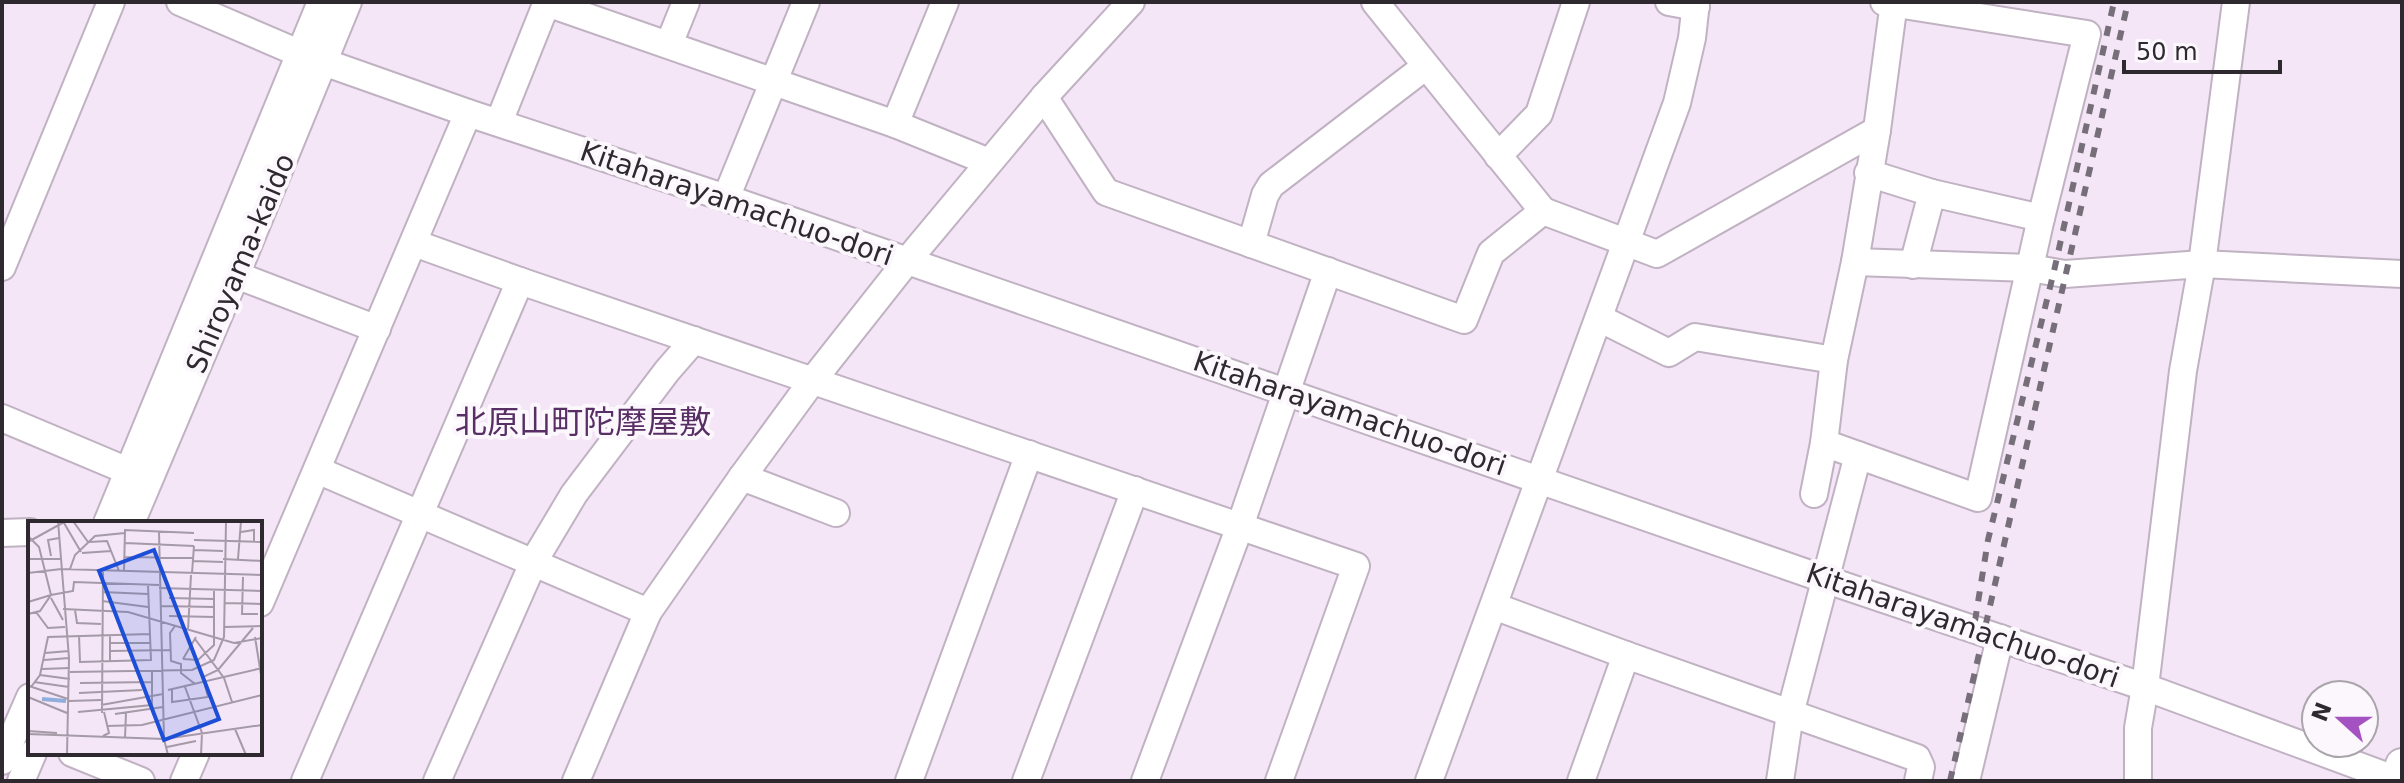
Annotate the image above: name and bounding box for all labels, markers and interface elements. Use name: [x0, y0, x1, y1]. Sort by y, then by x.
scale bar: [2124, 24, 2280, 74]
text: 50 m: [2136, 38, 2198, 66]
street label: Kitaharayamachuo-dori: [576, 134, 898, 273]
street label: Shiroyama-kaido: [179, 149, 302, 378]
street label: Kitaharayamachuo-dori: [1189, 344, 1511, 483]
district label: 北原山町陀摩屋敷: [455, 403, 711, 441]
inset map: [28, 521, 262, 755]
street label: Kitaharayamachuo-dori: [1802, 556, 2124, 695]
north arrow: [2300, 679, 2380, 759]
text: N: [2307, 699, 2337, 725]

